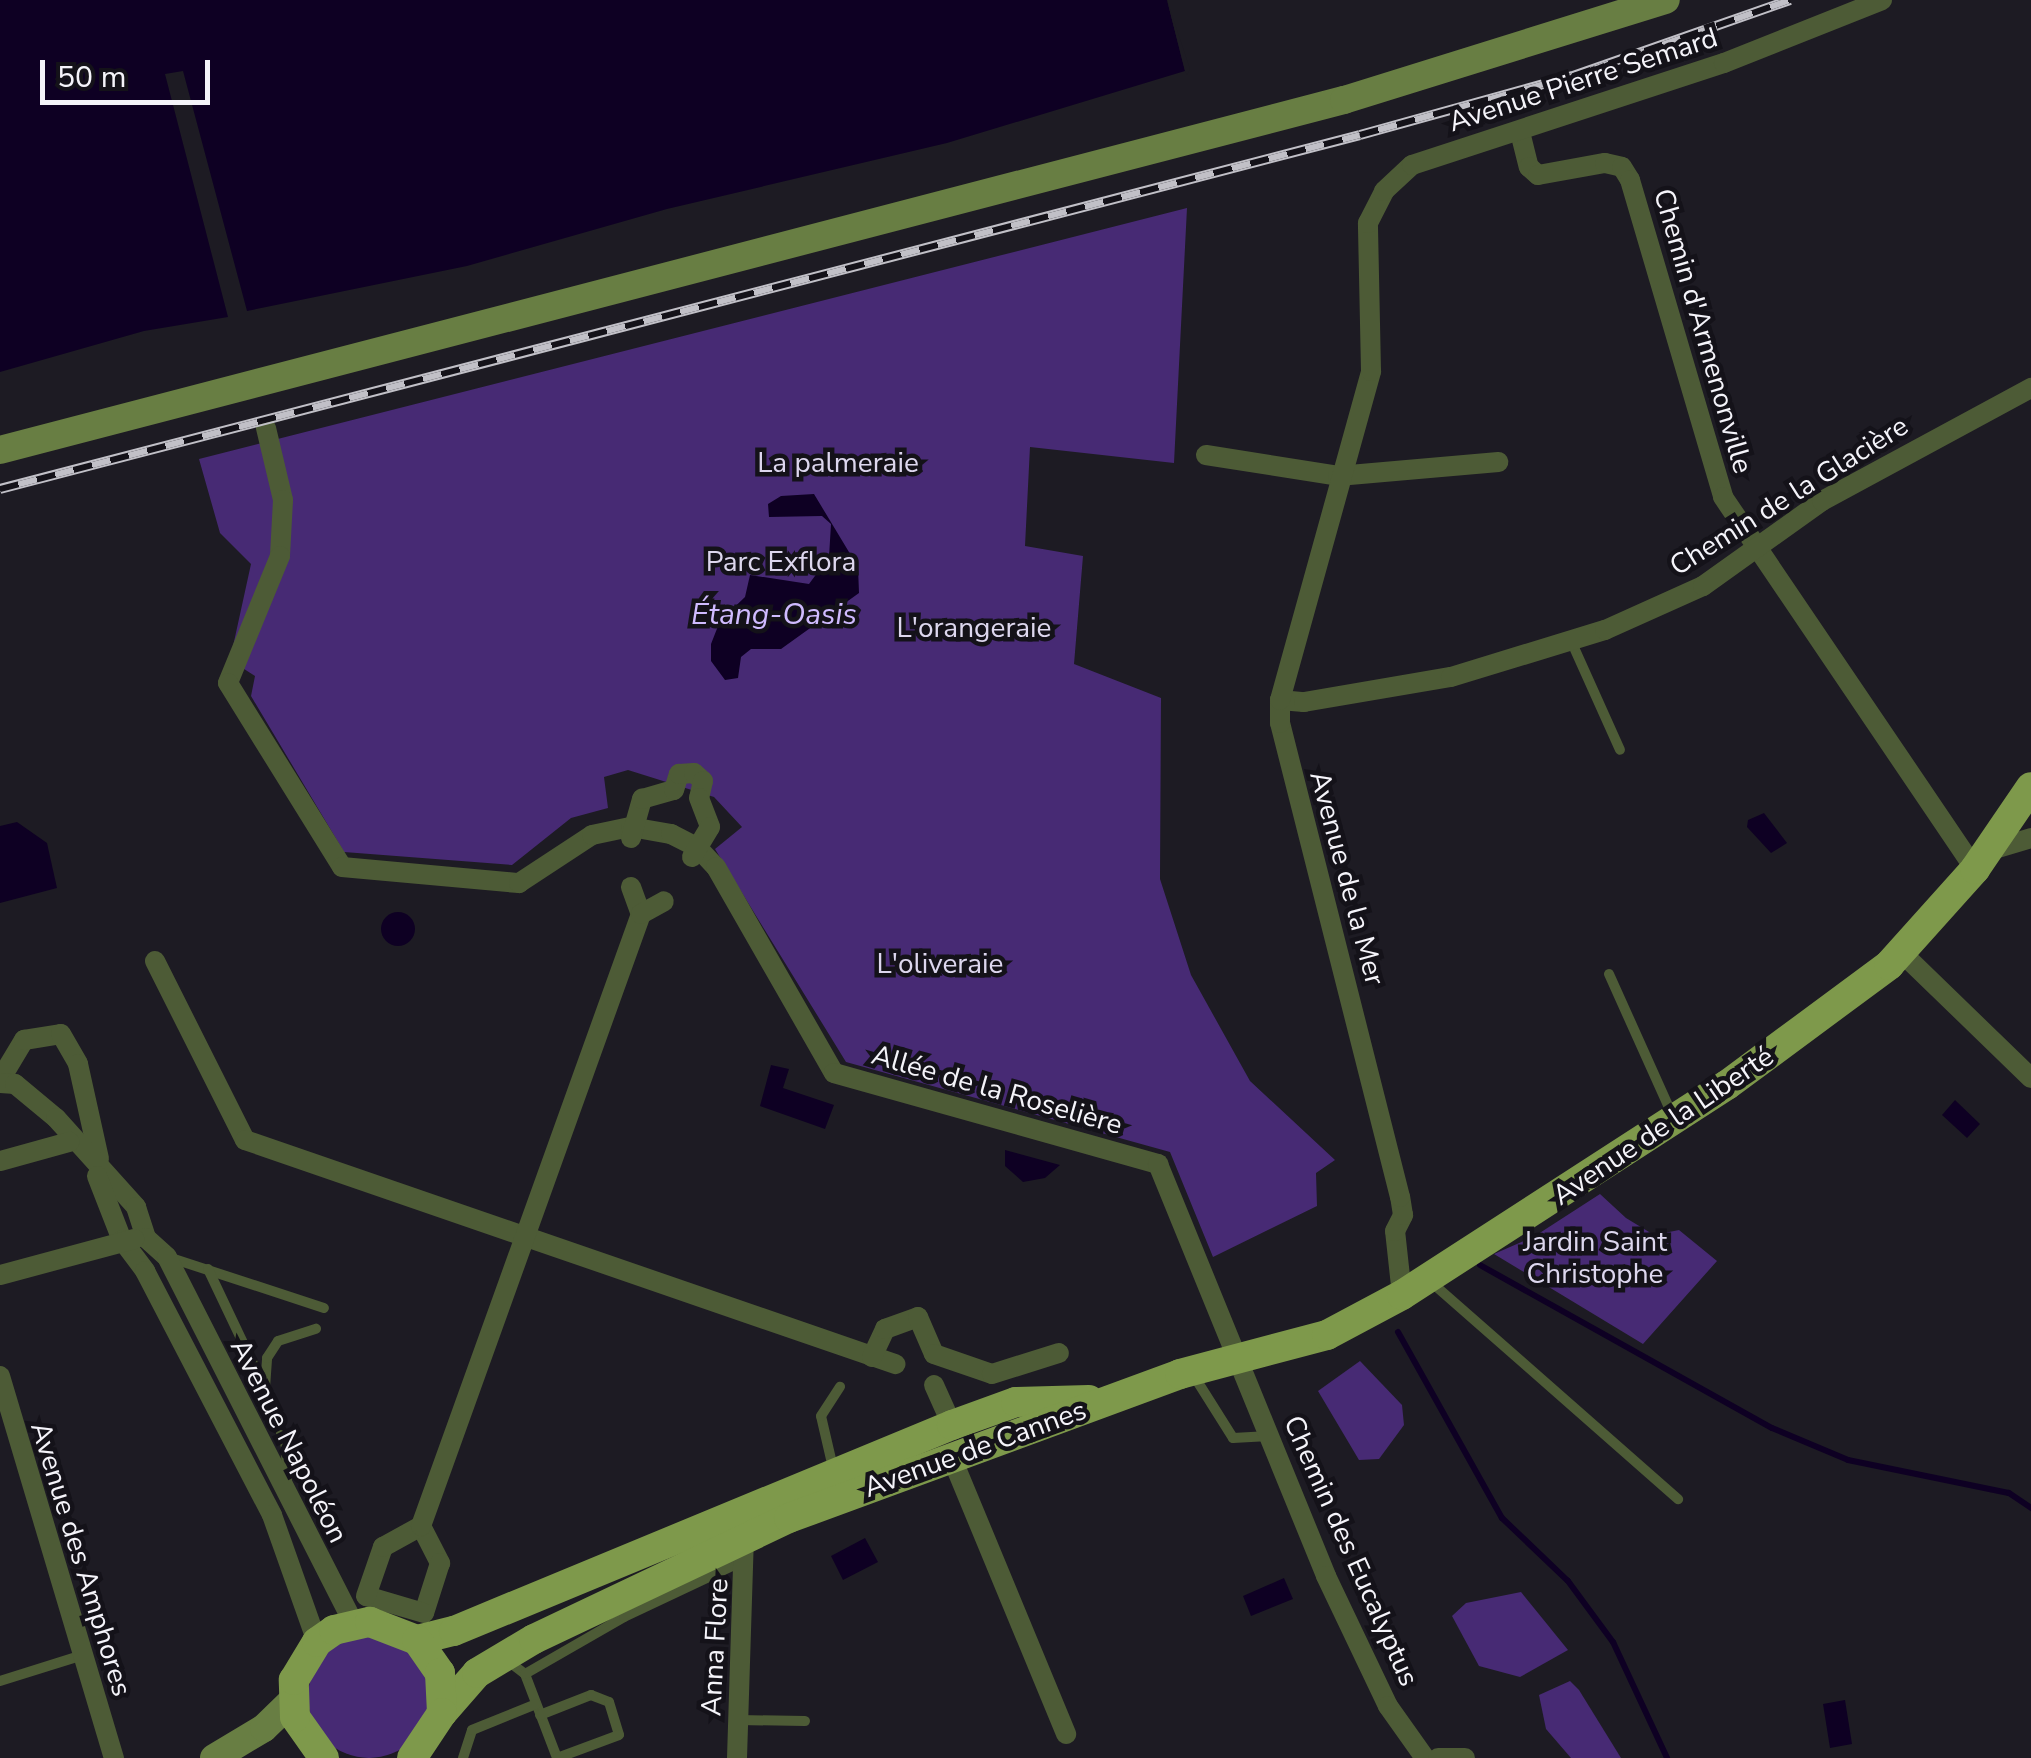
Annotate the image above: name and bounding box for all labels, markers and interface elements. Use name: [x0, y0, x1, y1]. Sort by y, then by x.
street label: Avenue Pierre Semard: [1444, 21, 1722, 139]
scale bar: [45, 40, 215, 102]
text: 50 m: [57, 57, 126, 98]
street label: Chemin d'Armenonville: [1646, 185, 1760, 477]
street label: Chemin de la Glacière: [1664, 409, 1914, 583]
park label: La palmeraie: [757, 446, 919, 480]
park label: Parc Exflora: [706, 545, 856, 579]
water label: Étang-Oasis: [691, 597, 857, 633]
park label: L'orangeraie: [896, 611, 1052, 645]
street label: Avenue de la Mer: [1302, 767, 1392, 989]
park label: L'oliveraie: [877, 947, 1003, 981]
street label: Allée de la Roselière: [868, 1038, 1126, 1142]
street label: Avenue de la Liberté: [1546, 1040, 1780, 1212]
park label: Jardin Saint Christophe: [1523, 1225, 1667, 1291]
street label: Avenue Napoléon: [223, 1333, 355, 1549]
street label: Avenue de Cannes: [859, 1393, 1091, 1505]
street label: Chemin des Eucalyptus: [1276, 1411, 1426, 1691]
street label: Avenue des Amphores: [23, 1418, 139, 1700]
street label: Anna Flore: [695, 1577, 735, 1717]

